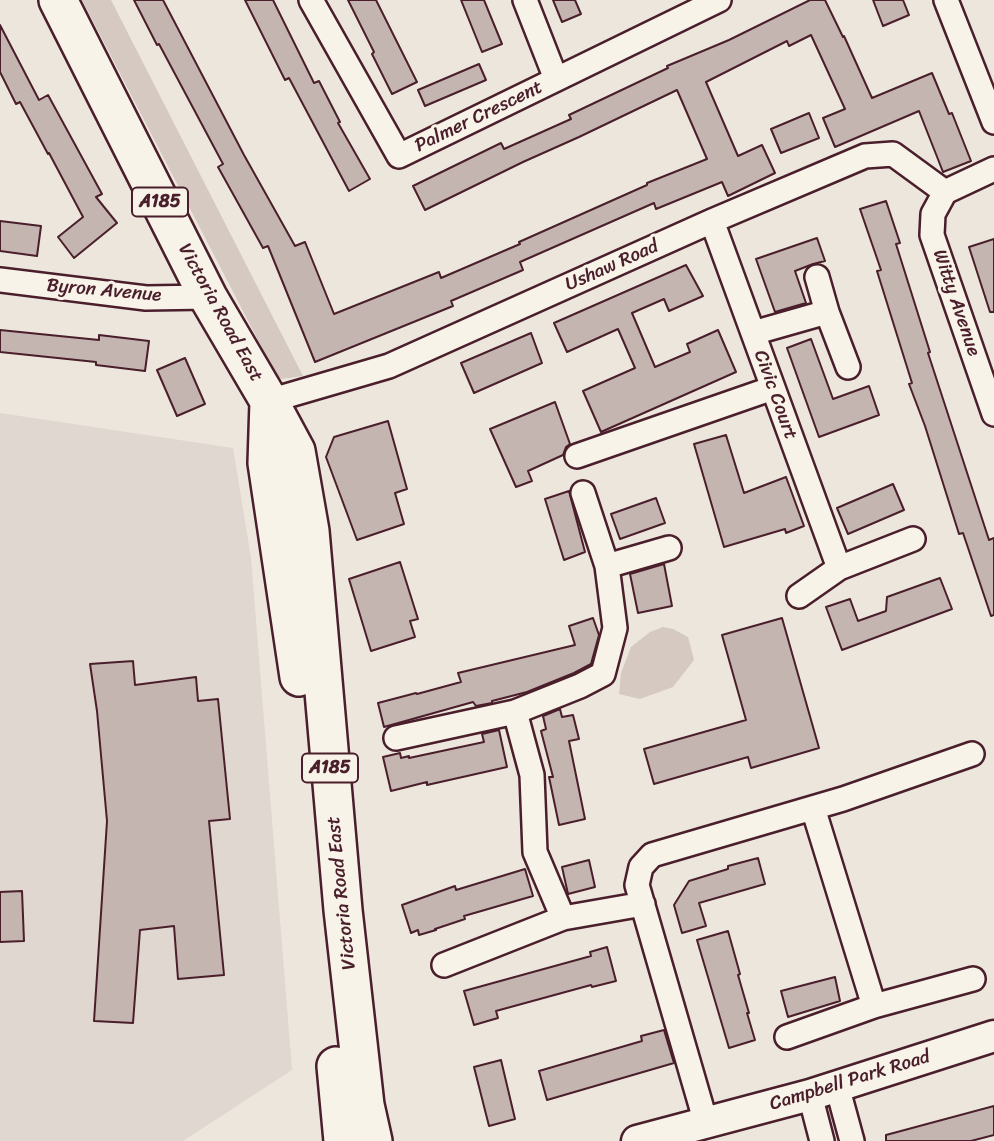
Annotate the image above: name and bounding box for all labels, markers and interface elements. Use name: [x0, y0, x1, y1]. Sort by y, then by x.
street label: Palmer Crescent: [411, 76, 547, 158]
road number: A185: [132, 188, 188, 216]
street label: Ushaw Road: [562, 235, 662, 297]
street label: Victoria Road East: [173, 240, 267, 386]
street label: Witty Avenue: [927, 247, 985, 359]
street label: Byron Avenue: [46, 275, 162, 307]
street label: Civic Court: [748, 347, 802, 443]
road number: A185: [302, 754, 358, 782]
street label: Victoria Road East: [323, 815, 361, 971]
street label: Campbell Park Road: [767, 1046, 933, 1116]

